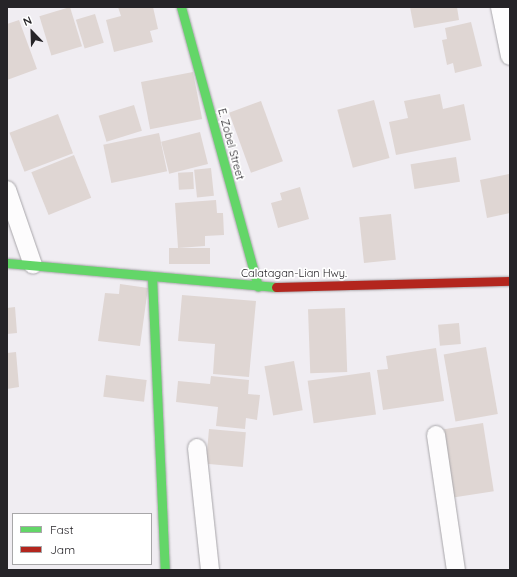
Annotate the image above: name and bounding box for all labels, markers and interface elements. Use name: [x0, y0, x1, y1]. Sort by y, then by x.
north arrow: [12, 12, 52, 52]
text: N: [21, 13, 34, 29]
street label: E. Zobel Street: [215, 107, 247, 181]
street label: Calatagan-Lian Hwy.: [241, 266, 347, 280]
legend: [12, 513, 152, 565]
text: Fast: [50, 522, 74, 537]
text: Jam: [50, 542, 75, 557]

